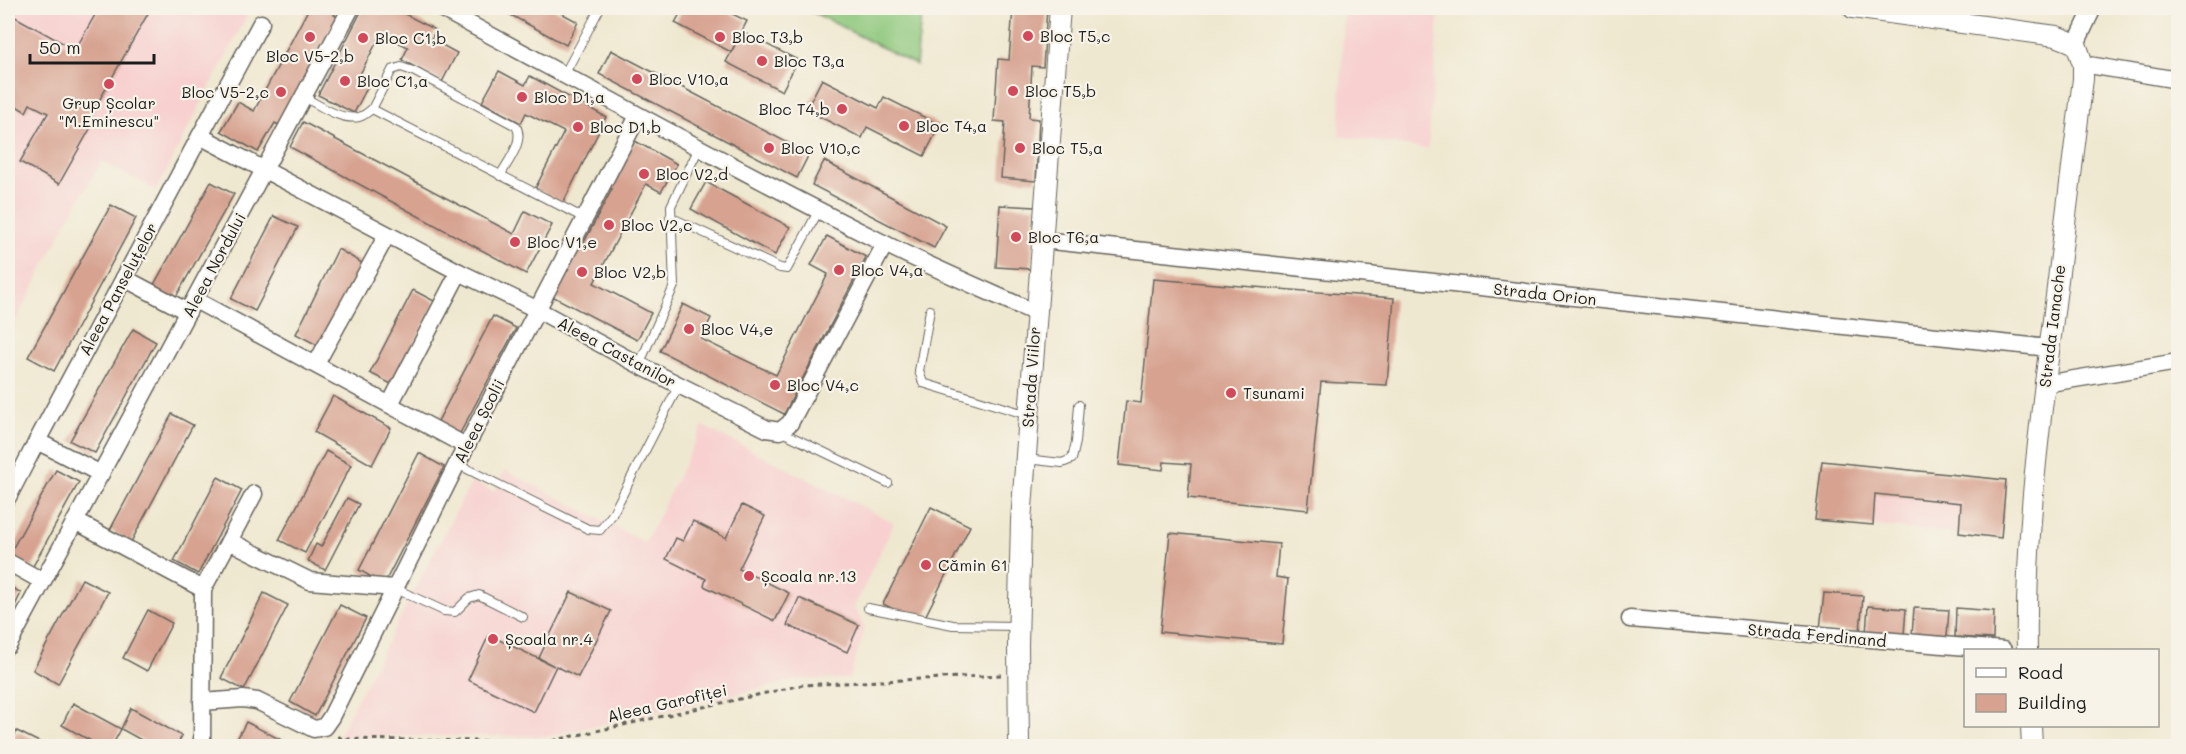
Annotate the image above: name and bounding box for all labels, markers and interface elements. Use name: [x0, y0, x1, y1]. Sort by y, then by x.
place label: Bloc T5,c: [1040, 25, 1110, 46]
place label: Bloc T3,b: [732, 26, 803, 47]
scale bar: [30, 27, 154, 65]
place label: Bloc C1,b: [375, 27, 447, 48]
marker: Bloc T5,c: [1021, 29, 1035, 43]
marker: Bloc V5-2,b: [303, 30, 317, 44]
marker: Bloc T3,b: [713, 30, 727, 44]
marker: Bloc C1,b: [356, 31, 370, 45]
text: 50 m: [39, 35, 81, 59]
place label: Bloc V5-2,b: [266, 45, 354, 66]
place label: Bloc T3,a: [774, 50, 845, 71]
marker: Bloc T3,a: [755, 54, 769, 68]
place label: Bloc V10,a: [649, 68, 729, 89]
place label: Bloc C1,a: [357, 70, 428, 91]
marker: Bloc V10,a: [630, 72, 644, 86]
marker: Bloc C1,a: [338, 74, 352, 88]
marker: Grup Școlar "M.Eminescu": [102, 77, 116, 91]
place label: Bloc T5,b: [1025, 80, 1096, 101]
place label: Bloc V5-2,c: [182, 81, 269, 102]
marker: Bloc T5,b: [1006, 84, 1020, 98]
marker: Bloc V5-2,c: [274, 85, 288, 99]
place label: Bloc D1,a: [534, 86, 605, 107]
marker: Bloc D1,a: [515, 90, 529, 104]
place label: Grup Școlar "M.Eminescu": [59, 92, 159, 131]
place label: Bloc T4,b: [759, 98, 830, 119]
marker: Bloc T4,b: [835, 102, 849, 116]
place label: Bloc T4,a: [916, 115, 987, 136]
place label: Bloc D1,b: [590, 116, 661, 137]
marker: Bloc T4,a: [897, 119, 911, 133]
marker: Bloc D1,b: [571, 120, 585, 134]
place label: Bloc V10,c: [781, 137, 861, 158]
place label: Bloc T5,a: [1032, 137, 1103, 158]
marker: Bloc V10,c: [762, 141, 776, 155]
marker: Bloc T5,a: [1013, 141, 1027, 155]
place label: Bloc V2,d: [656, 163, 728, 184]
marker: Bloc V2,d: [637, 167, 651, 181]
street label: Aleea Nordului: [177, 209, 250, 321]
place label: Bloc V2,c: [621, 214, 692, 235]
marker: Bloc V2,c: [602, 218, 616, 232]
street label: Aleea Panseluțelor: [74, 219, 162, 359]
place label: Bloc T6,a: [1028, 226, 1099, 247]
marker: Bloc T6,a: [1009, 230, 1023, 244]
place label: Bloc V1,e: [527, 231, 597, 252]
marker: Bloc V1,e: [508, 235, 522, 249]
place label: Bloc V4,a: [851, 259, 923, 280]
place label: Bloc V2,b: [594, 261, 666, 282]
marker: Bloc V4,a: [832, 263, 846, 277]
street label: Strada Ianache: [2034, 263, 2069, 388]
marker: Bloc V2,b: [575, 265, 589, 279]
street label: Strada Orion: [1493, 278, 1597, 309]
street label: Aleea Castanilor: [554, 311, 680, 392]
place label: Bloc V4,e: [701, 318, 773, 339]
marker: Bloc V4,e: [682, 322, 696, 336]
street label: Strada Viilor: [1017, 326, 1044, 428]
place label: Bloc V4,c: [787, 374, 859, 395]
street label: Aleea Școlii: [448, 375, 510, 467]
marker: Bloc V4,c: [768, 378, 782, 392]
place label: Tsunami: [1243, 382, 1305, 403]
marker: Tsunami: [1224, 386, 1238, 400]
place label: Cămin 61: [938, 554, 1008, 575]
marker: Cămin 61: [919, 558, 933, 572]
place label: Școala nr.13: [761, 565, 856, 587]
marker: Școala nr.13: [742, 569, 756, 583]
street label: Strada Ferdinand: [1747, 618, 1887, 651]
place label: Școala nr.4: [505, 628, 594, 650]
marker: Școala nr.4: [486, 632, 500, 646]
legend: [1964, 649, 2159, 727]
text: Road: [2018, 660, 2063, 684]
street label: Aleea Garofiței: [605, 679, 729, 727]
text: Building: [2018, 690, 2086, 714]

